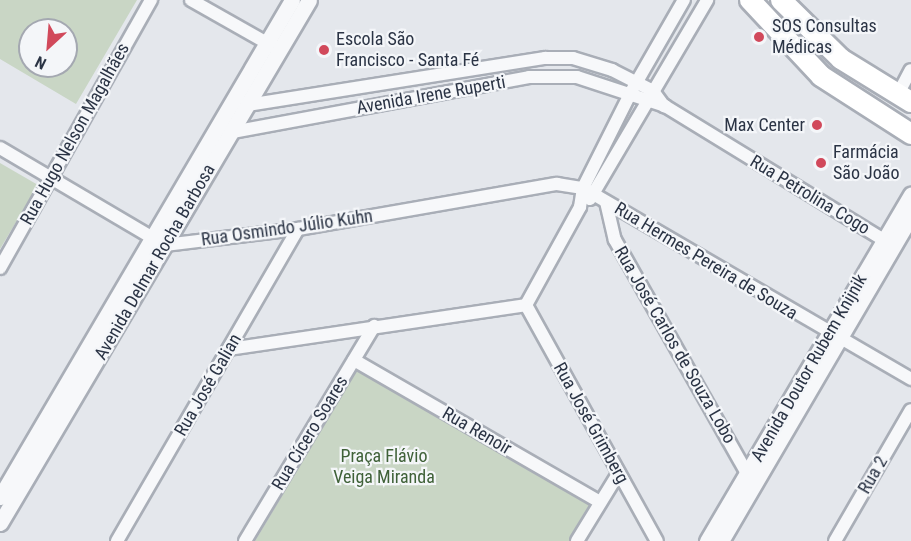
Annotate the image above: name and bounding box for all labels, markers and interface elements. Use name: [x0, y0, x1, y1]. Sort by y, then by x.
place label: SOS Consultas Médicas: [772, 16, 877, 58]
north arrow: [18, 18, 78, 78]
marker: SOS Consultas Médicas: [750, 28, 768, 46]
place label: Escola São Francisco - Santa Fé: [336, 29, 479, 72]
street label: Rua Hugo Nelson Magalhães: [16, 39, 134, 229]
marker: Escola São Francisco - Santa Fé: [317, 43, 331, 57]
street label: Avenida Irene Ruperti: [355, 71, 507, 119]
place label: Max Center: [724, 114, 805, 136]
marker: Max Center: [810, 118, 824, 132]
place label: Farmácia São João: [833, 142, 900, 184]
street label: Rua Petrolina Cogo: [746, 151, 874, 239]
marker: Farmácia São João: [814, 156, 828, 170]
street label: Avenida Delmar Rocha Barbosa: [90, 160, 220, 364]
street label: Rua Hermes Pereira de Souza: [611, 198, 801, 324]
street label: Rua Osmindo Júlio Kuhn: [200, 205, 374, 251]
street label: Rua José Carlos de Souza Lobo: [610, 243, 740, 447]
street label: Avenida Doutor Rubem Knijnik: [746, 270, 872, 466]
street label: Rua José Galian: [170, 330, 246, 440]
street label: Rua José Grimberg: [549, 359, 633, 487]
street label: Rua Cícero Soares: [267, 372, 353, 494]
street label: Rua Renoir: [439, 403, 515, 459]
park label: Praça Flávio Veiga Miranda: [333, 446, 435, 488]
street label: Rua 2: [854, 452, 892, 498]

